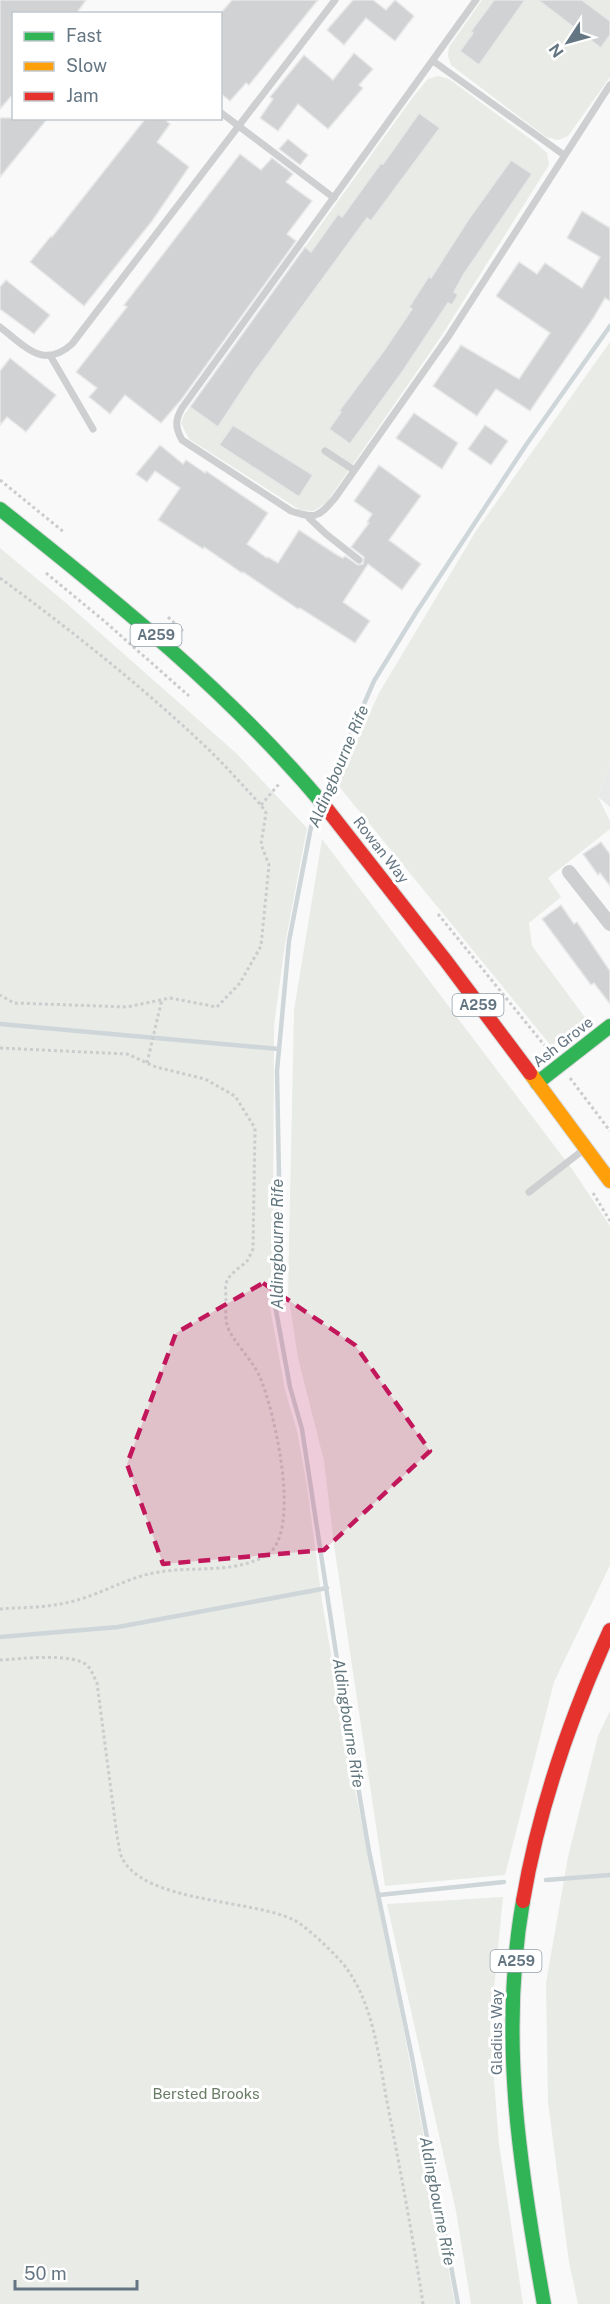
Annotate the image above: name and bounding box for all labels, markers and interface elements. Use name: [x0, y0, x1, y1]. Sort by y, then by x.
legend: [12, 12, 222, 120]
north arrow: [538, 12, 598, 72]
text: Fast: [66, 25, 102, 46]
text: N: [545, 40, 568, 61]
text: Slow: [66, 55, 107, 76]
text: Jam: [66, 85, 99, 106]
road number: A259: [130, 624, 182, 646]
water label: Aldingbourne Rife: [304, 702, 373, 830]
street label: Rowan Way: [350, 813, 413, 886]
road number: A259: [452, 994, 504, 1016]
street label: Ash Grove: [529, 1013, 596, 1070]
water label: Aldingbourne Rife: [268, 1178, 287, 1309]
water label: Aldingbourne Rife: [329, 1657, 368, 1789]
road number: A259: [490, 1950, 542, 1972]
street label: Gladius Way: [488, 1989, 505, 2075]
park label: Bersted Brooks: [152, 2085, 260, 2102]
water label: Aldingbourne Rife: [416, 2135, 459, 2267]
scale bar: [15, 2253, 136, 2291]
text: 50 m: [24, 2263, 67, 2284]

